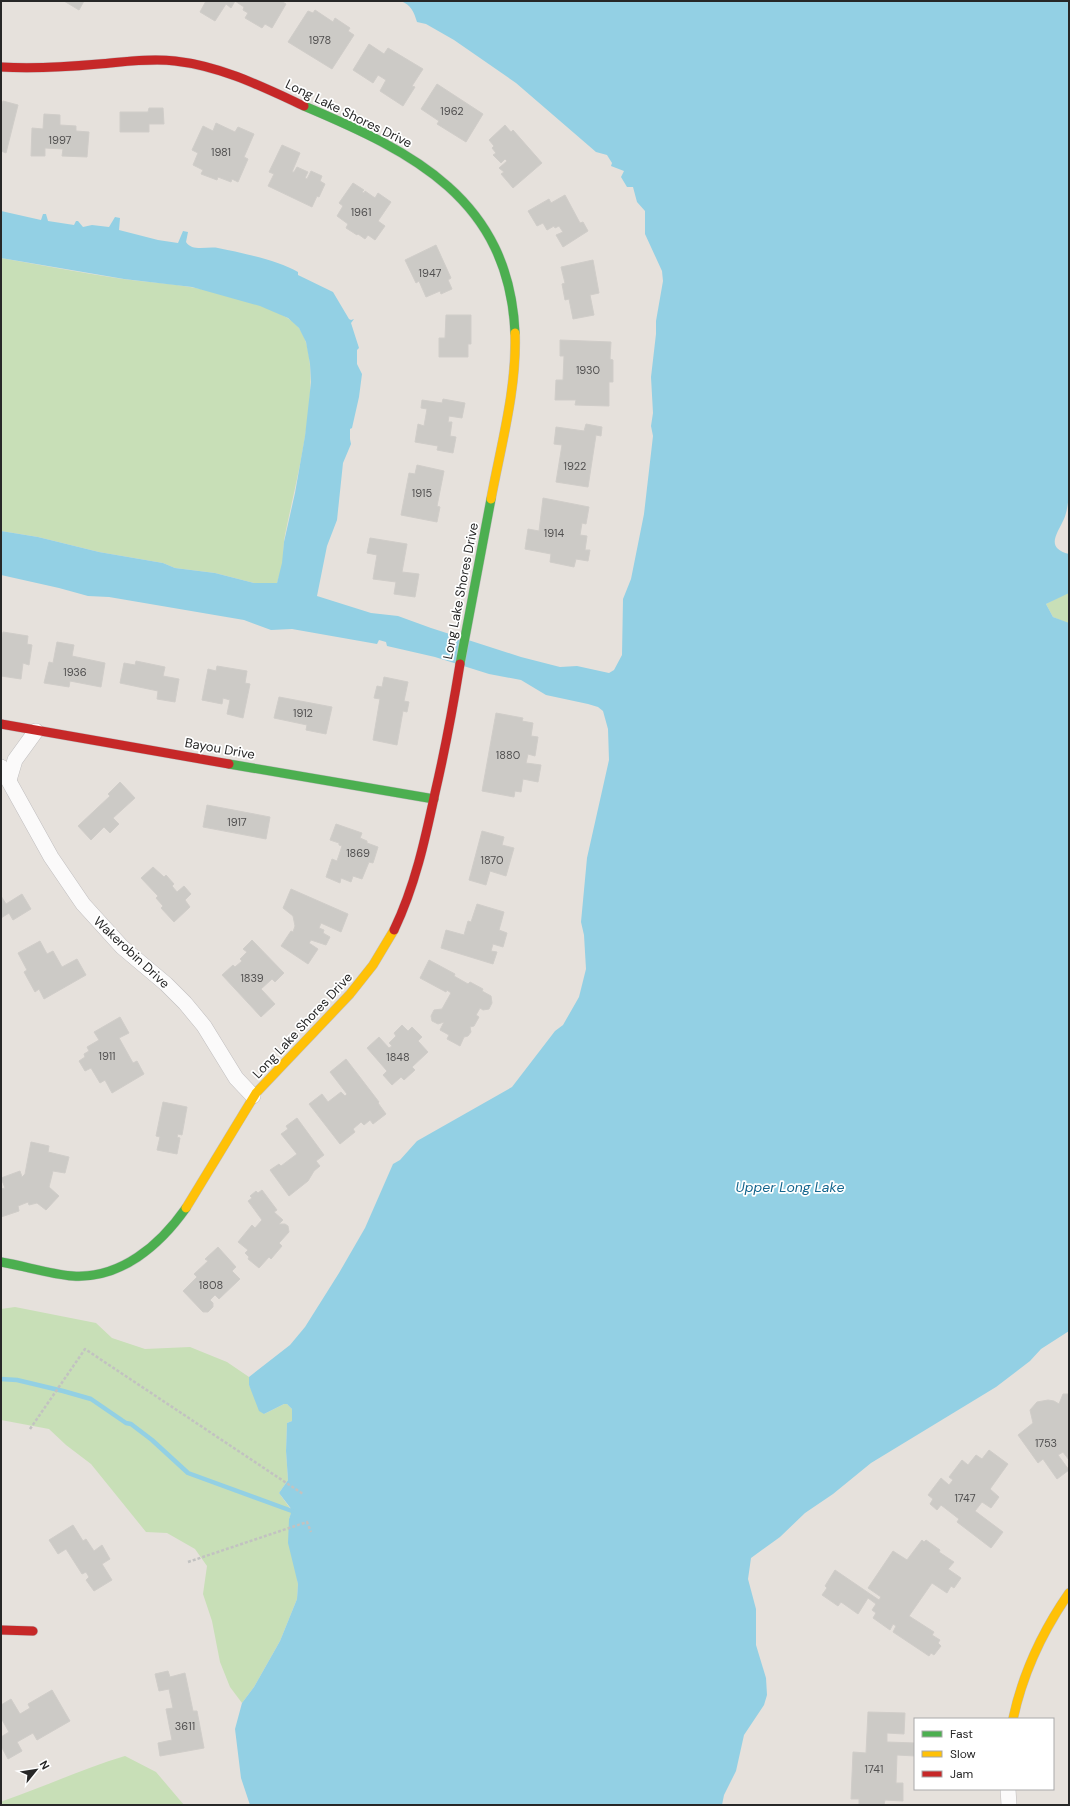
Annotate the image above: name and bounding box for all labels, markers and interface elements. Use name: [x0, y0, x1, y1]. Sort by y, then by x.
house number: 1978: [309, 33, 331, 47]
street label: Long Lake Shores Drive: [283, 75, 415, 152]
house number: 1962: [440, 104, 464, 118]
house number: 1997: [49, 133, 72, 147]
house number: 1981: [211, 145, 231, 159]
house number: 1961: [351, 205, 371, 219]
house number: 1947: [419, 266, 442, 280]
house number: 1930: [576, 363, 600, 377]
house number: 1922: [564, 459, 586, 473]
house number: 1915: [412, 486, 432, 500]
street label: Long Lake Shores Drive: [439, 521, 482, 661]
house number: 1914: [544, 526, 564, 540]
house number: 1936: [63, 665, 87, 679]
house number: 1912: [293, 706, 313, 720]
street label: Bayou Drive: [184, 734, 256, 763]
house number: 1880: [496, 748, 520, 762]
house number: 1917: [227, 815, 247, 829]
house number: 1869: [346, 846, 370, 860]
house number: 1870: [480, 853, 504, 867]
street label: Wakerobin Drive: [90, 913, 173, 992]
street label: Long Lake Shores Drive: [249, 969, 356, 1082]
house number: 1839: [240, 971, 264, 985]
house number: 1911: [98, 1049, 116, 1063]
house number: 1848: [386, 1050, 410, 1064]
water label: Upper Long Lake: [736, 1178, 844, 1196]
house number: 1808: [199, 1278, 223, 1292]
house number: 1753: [1035, 1436, 1057, 1450]
house number: 1747: [954, 1491, 976, 1505]
legend: [914, 1718, 1054, 1790]
house number: 3611: [175, 1719, 195, 1733]
text: Fast: [950, 1726, 973, 1742]
text: Slow: [950, 1746, 976, 1762]
north arrow: [16, 1750, 56, 1790]
text: N: [37, 1758, 53, 1772]
house number: 1741: [865, 1762, 883, 1776]
text: Jam: [950, 1766, 973, 1782]

